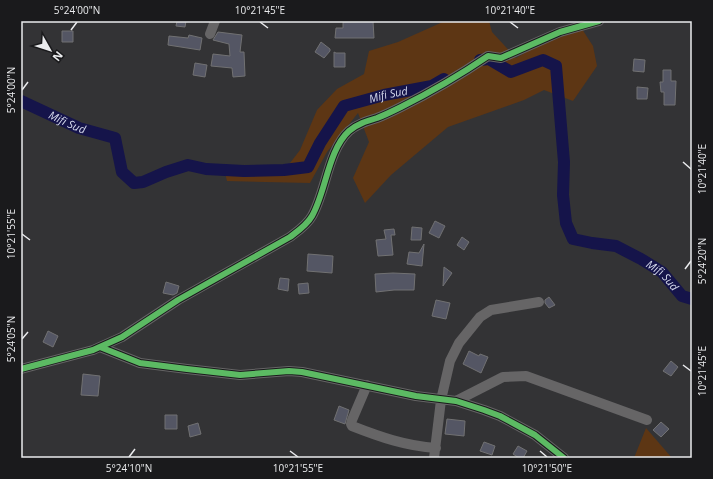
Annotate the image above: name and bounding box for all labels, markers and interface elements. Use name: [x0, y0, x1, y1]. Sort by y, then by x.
text: 5°24'00"N: [54, 3, 100, 17]
text: 10°21'45"E: [235, 3, 285, 17]
text: 10°21'40"E: [485, 3, 535, 17]
north arrow: [30, 30, 70, 70]
text: N: [50, 48, 67, 65]
text: 5°24'00"N: [4, 67, 18, 113]
water label: Mifi Sud: [367, 83, 410, 106]
water label: Mifi Sud: [46, 107, 88, 137]
text: 10°21'40"E: [695, 144, 709, 194]
text: 10°21'55"E: [4, 209, 18, 259]
text: 5°24'20"N: [695, 238, 709, 284]
water label: Mifi Sud: [644, 256, 683, 294]
text: 5°24'05"N: [4, 316, 18, 362]
text: 10°21'45"E: [695, 346, 709, 396]
text: 5°24'10"N: [106, 461, 152, 475]
text: 10°21'55"E: [273, 461, 323, 475]
text: 10°21'50"E: [522, 461, 572, 475]

